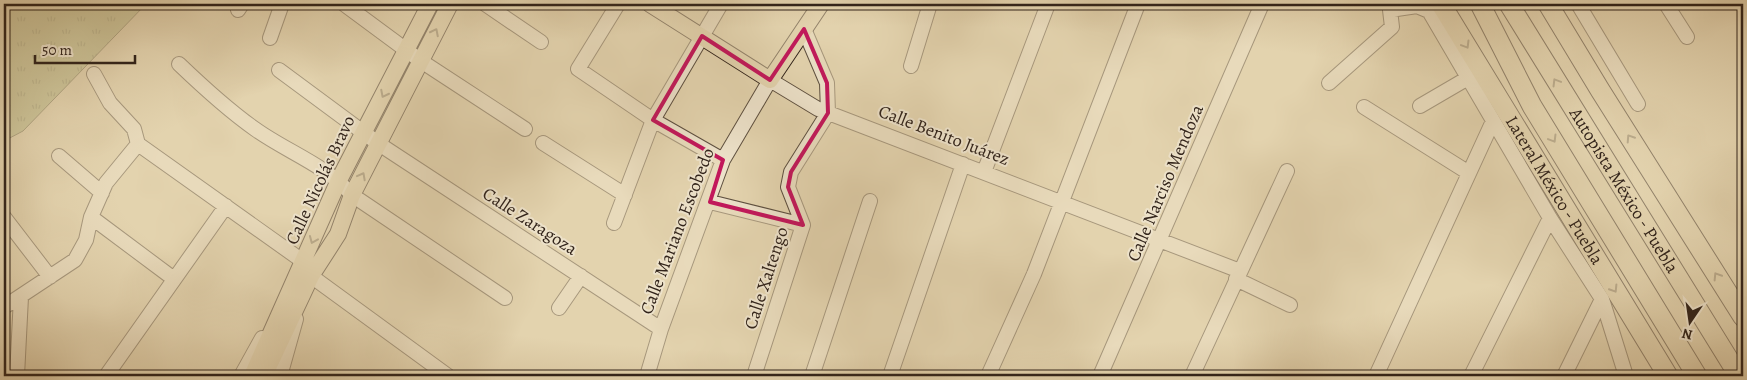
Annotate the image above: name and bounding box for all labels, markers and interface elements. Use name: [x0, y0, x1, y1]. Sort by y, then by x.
one-way arrow: [429, 29, 439, 38]
scale bar: [35, 32, 135, 64]
text: 50 m: [42, 40, 72, 60]
one-way arrow: [1459, 40, 1469, 49]
one-way arrow: [1553, 79, 1563, 88]
one-way arrow: [380, 89, 390, 98]
street label: Calle Benito Juárez: [875, 99, 1013, 171]
street label: Calle Narciso Mendoza: [1121, 100, 1209, 265]
street label: Autopista México - Puebla: [1563, 102, 1685, 278]
street label: Lateral México - Puebla: [1500, 111, 1609, 270]
street label: Calle Nicolás Bravo: [280, 112, 360, 248]
one-way arrow: [1546, 134, 1556, 143]
one-way arrow: [1627, 135, 1637, 144]
street label: Calle Mariano Escobedo: [634, 144, 720, 318]
one-way arrow: [356, 172, 366, 181]
street label: Calle Zaragoza: [478, 181, 583, 261]
street label: Calle Xaltengo: [738, 224, 794, 332]
one-way arrow: [309, 235, 319, 244]
one-way arrow: [1714, 272, 1724, 281]
one-way arrow: [1608, 283, 1618, 292]
north arrow: [1664, 298, 1714, 348]
text: N: [1680, 324, 1694, 345]

